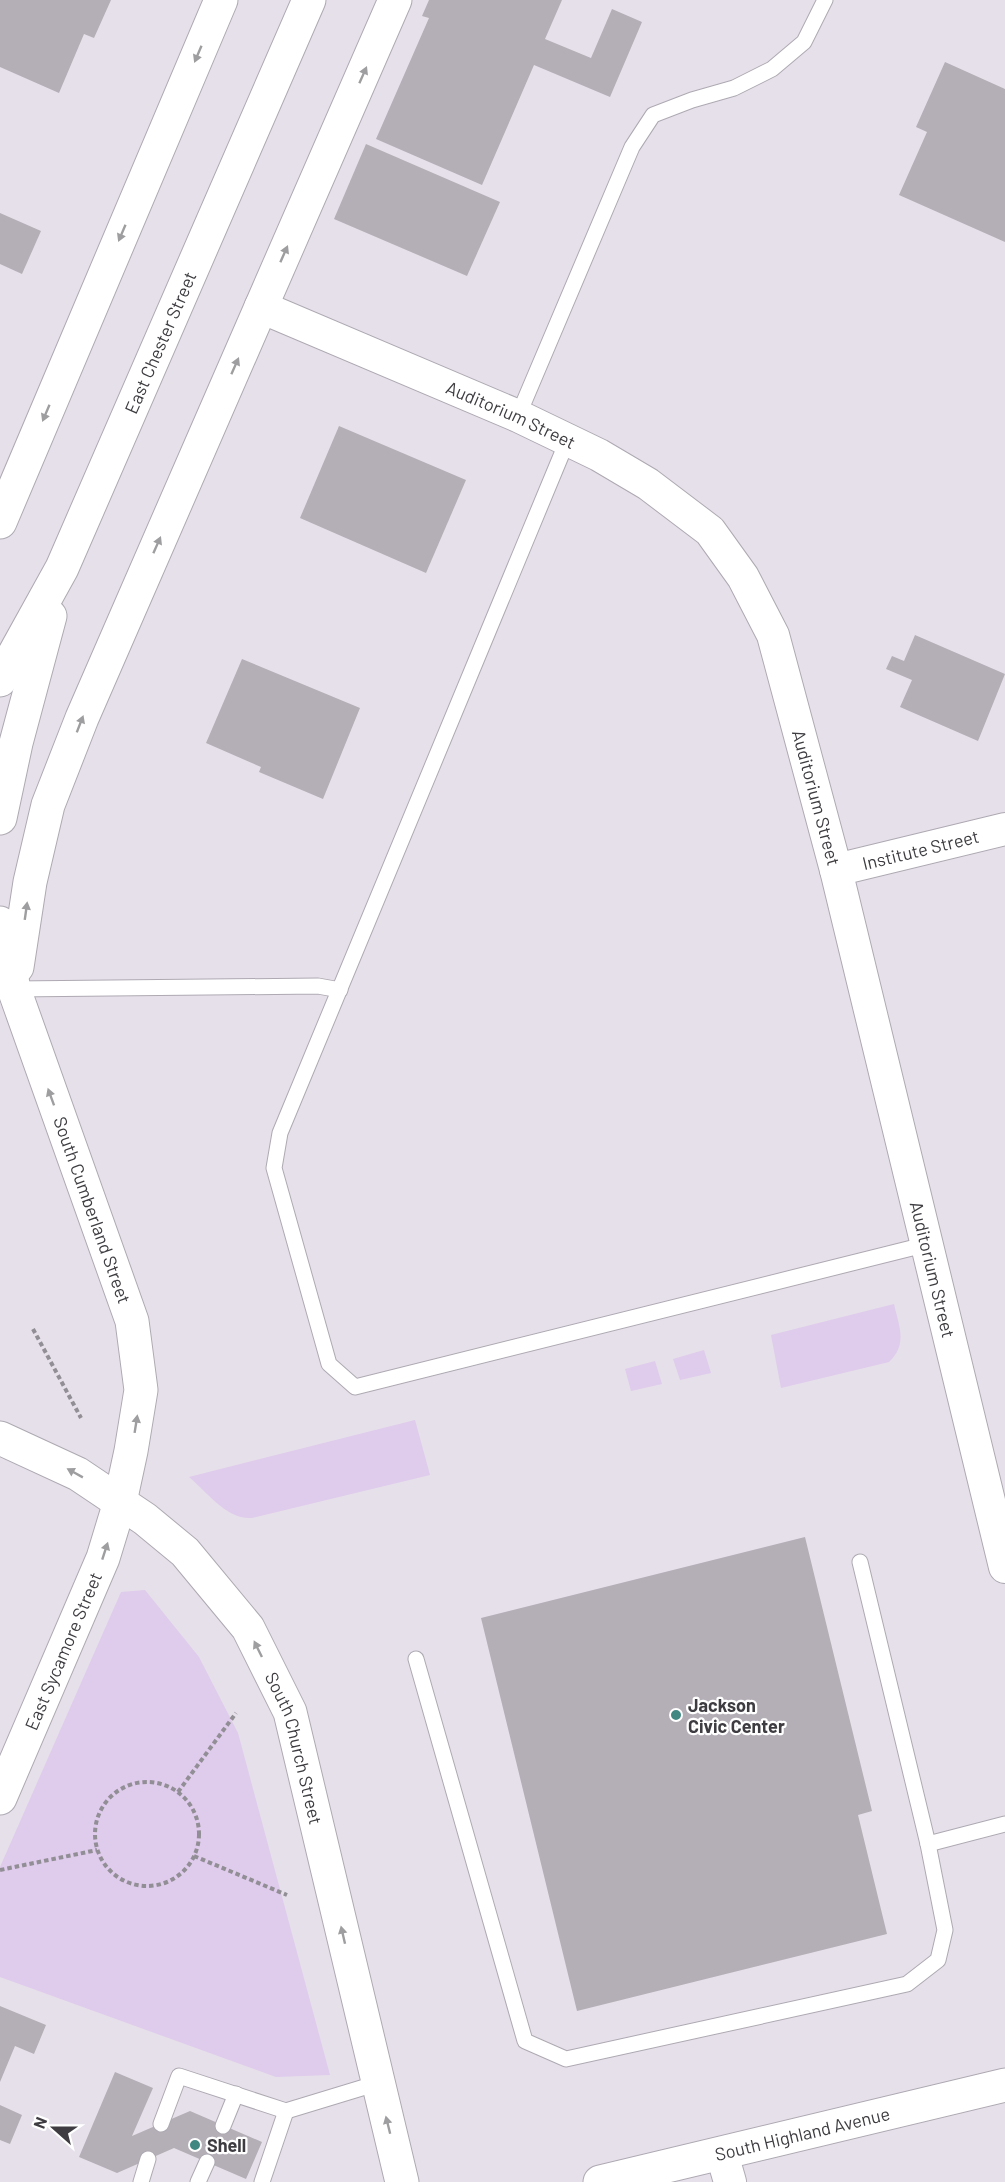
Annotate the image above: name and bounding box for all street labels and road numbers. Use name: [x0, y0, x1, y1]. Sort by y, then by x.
street label: East Chester Street: [120, 268, 201, 417]
street label: Auditorium Street: [443, 376, 579, 453]
street label: Auditorium Street: [788, 727, 845, 868]
street label: Institute Street: [860, 825, 981, 874]
street label: South Cumberland Street: [49, 1114, 136, 1306]
street label: Auditorium Street: [906, 1199, 960, 1340]
street label: East Sycamore Street: [20, 1569, 106, 1733]
street label: South Church Street: [261, 1668, 327, 1827]
street label: South Highland Avenue: [713, 2102, 892, 2165]

